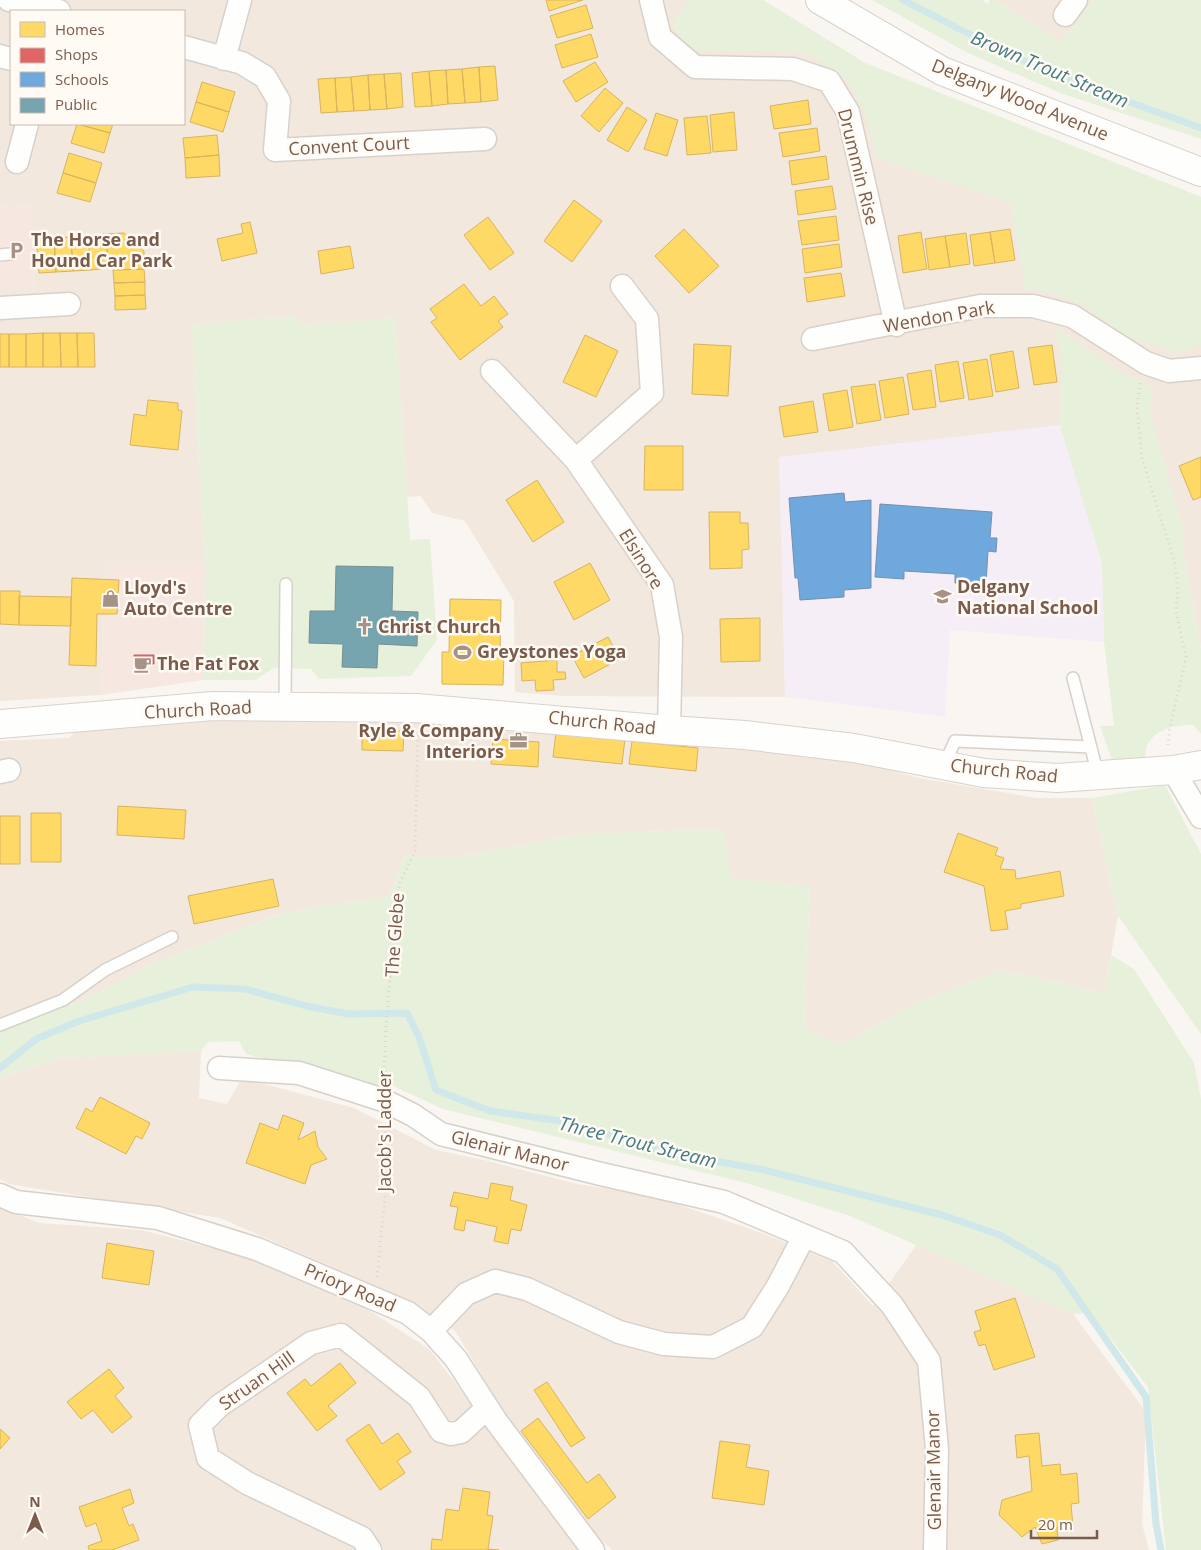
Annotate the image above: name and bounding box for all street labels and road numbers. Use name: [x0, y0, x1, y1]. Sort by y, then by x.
street label: Delgany Wood Avenue: [928, 53, 1112, 146]
street label: Drummin Rise: [833, 106, 885, 228]
street label: Convent Court: [288, 130, 410, 160]
street label: Wendon Park: [881, 294, 997, 338]
street label: Elsinore: [614, 524, 670, 593]
street label: Church Road: [143, 694, 253, 724]
street label: Church Road: [547, 704, 657, 740]
street label: Church Road: [949, 752, 1059, 788]
street label: The Glebe: [379, 892, 409, 978]
street label: Jacob's Ladder: [372, 1070, 396, 1194]
street label: Glenair Manor: [449, 1124, 572, 1176]
street label: Priory Road: [301, 1257, 400, 1317]
street label: Struan Hill: [214, 1345, 299, 1415]
street label: Glenair Manor: [920, 1409, 946, 1531]

